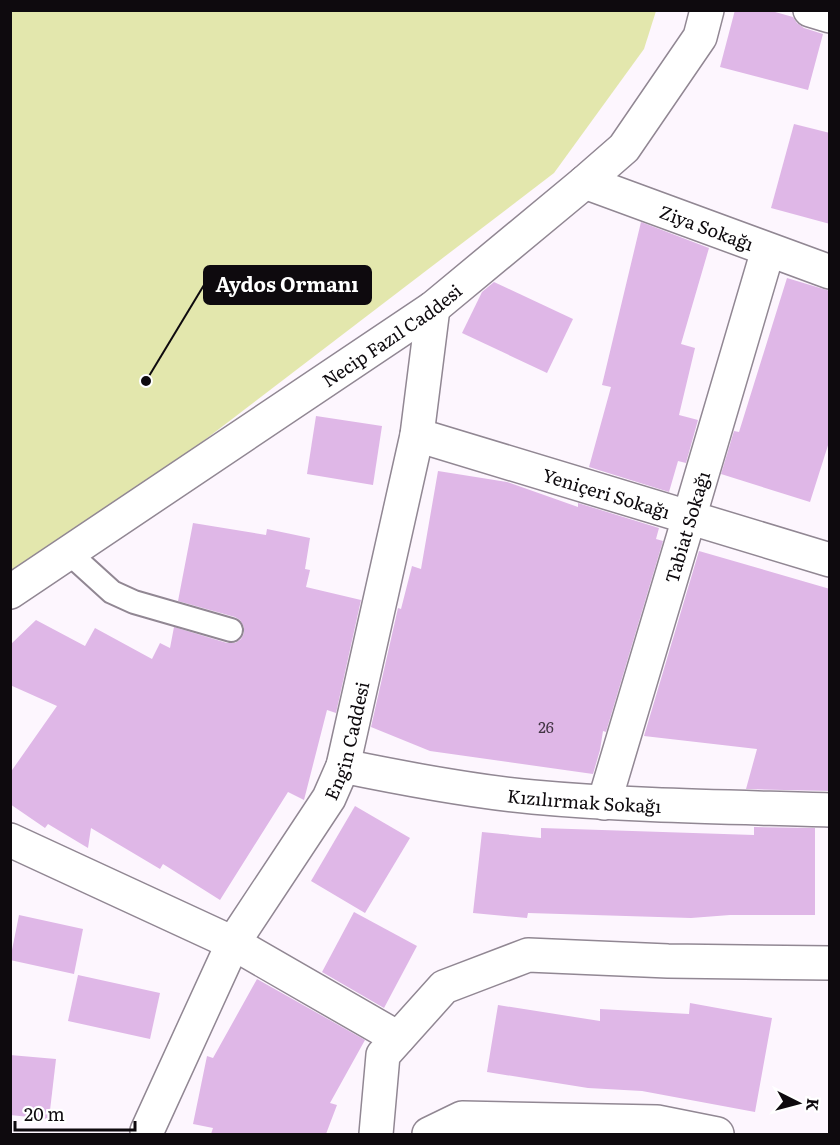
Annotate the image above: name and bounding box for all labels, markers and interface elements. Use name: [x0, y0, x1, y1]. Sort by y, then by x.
street label: Ziya Sokağı: [656, 197, 758, 256]
callout: Aydos Ormanı: [204, 266, 371, 304]
text: Aydos Ormanı: [215, 268, 359, 298]
street label: Necip Fazıl Caddesi: [316, 277, 467, 393]
street label: Yeniçeri Sokağı: [539, 460, 674, 524]
street label: Tabiat Sokağı: [657, 468, 716, 586]
street label: Engin Caddesi: [316, 679, 375, 804]
house number: 26: [538, 715, 554, 738]
street label: Kızılırmak Sokağı: [506, 781, 662, 818]
north arrow: [768, 1073, 828, 1133]
scale bar: [15, 1094, 135, 1132]
text: K: [801, 1097, 827, 1113]
text: 20 m: [24, 1100, 65, 1127]

